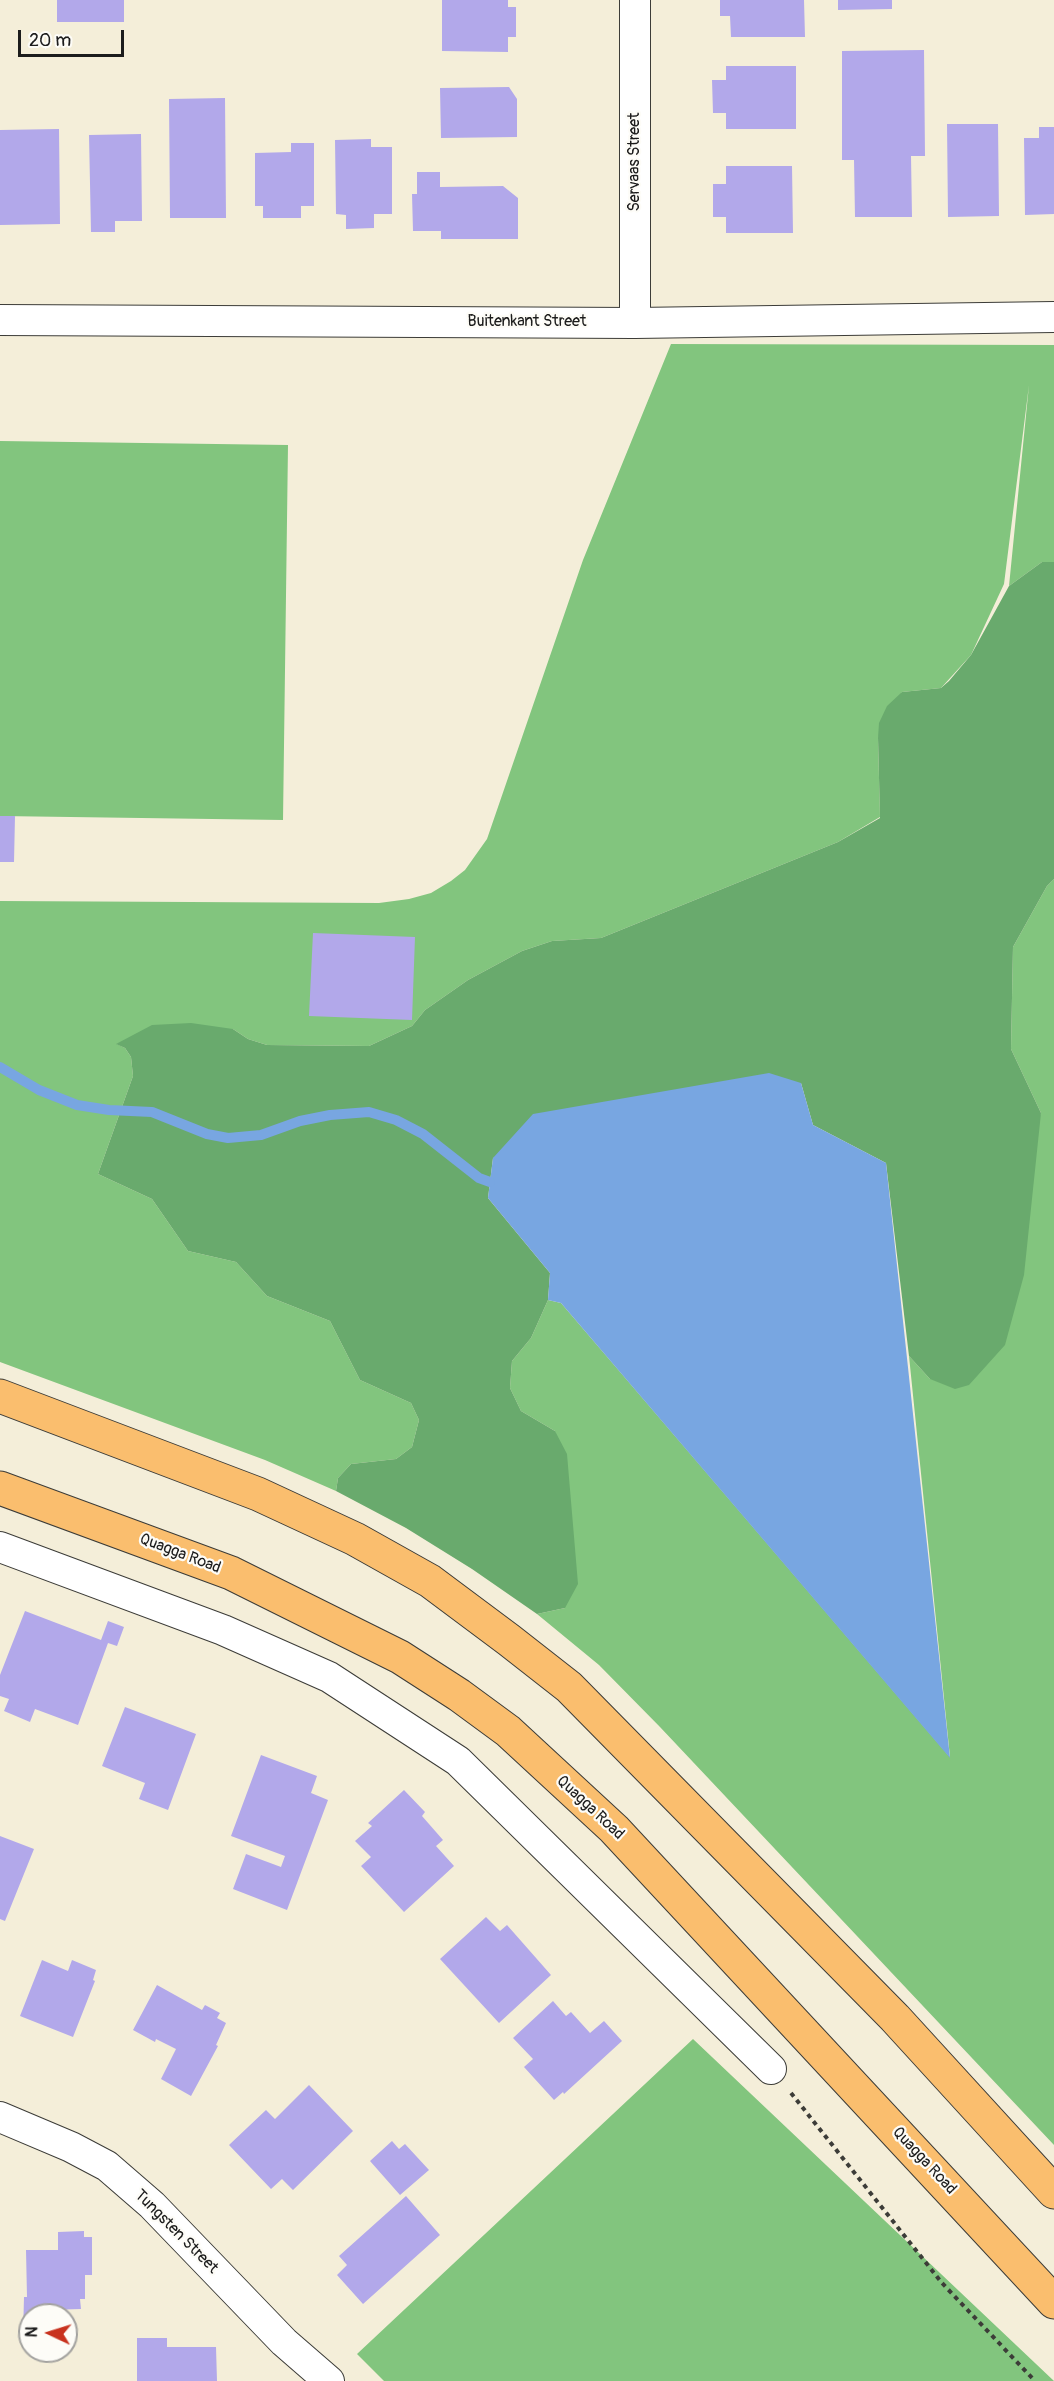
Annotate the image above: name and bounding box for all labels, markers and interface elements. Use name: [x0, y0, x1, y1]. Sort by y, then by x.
scale bar: [21, 18, 128, 56]
text: 20 m: [29, 29, 71, 52]
street label: Servaas Street: [625, 112, 645, 212]
street label: Buitenkant Street: [468, 312, 586, 332]
street label: Quagga Road: [137, 1530, 223, 1578]
street label: Quagga Road: [552, 1772, 628, 1844]
street label: Quagga Road: [888, 2123, 960, 2199]
street label: Tungsten Street: [130, 2186, 222, 2278]
north arrow: [18, 2303, 78, 2363]
text: N: [22, 2326, 42, 2338]

